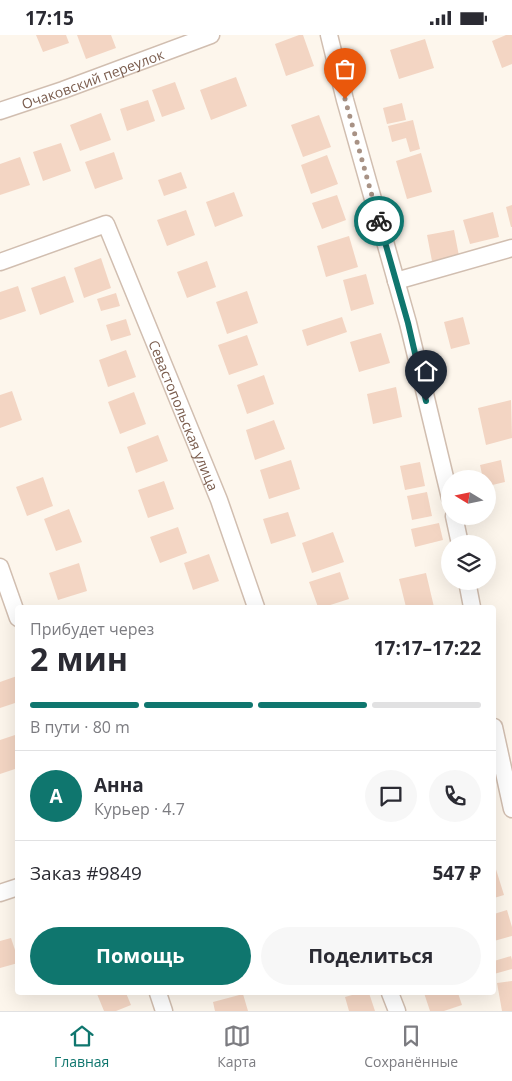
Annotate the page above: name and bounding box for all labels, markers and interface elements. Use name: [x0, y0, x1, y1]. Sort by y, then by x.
text: 17:15: [25, 5, 74, 31]
street label: Очаковский переулок: [19, 44, 167, 113]
pin: [324, 48, 366, 99]
icon: bag: [331, 55, 359, 83]
courier: [354, 196, 404, 246]
icon: bike: [365, 207, 393, 235]
street label: Севастопольская улица: [145, 337, 224, 493]
pin: [405, 350, 447, 401]
icon: home: [412, 357, 440, 385]
north arrow: [441, 470, 496, 525]
map controls: [441, 470, 496, 590]
button: layers: [441, 535, 496, 590]
text: Прибудет через: [30, 618, 154, 640]
text: 17:17–17:22: [374, 635, 481, 661]
text: 2 мин: [30, 637, 128, 680]
text: В пути · 80 m: [30, 716, 130, 738]
button: chat: [365, 770, 417, 822]
button: phone: [429, 770, 481, 822]
text: Анна: [94, 772, 144, 798]
text: А: [49, 783, 63, 809]
text: Курьер · 4.7: [94, 798, 185, 820]
text: Заказ #9849: [30, 860, 142, 886]
text: 547 ₽: [432, 860, 481, 886]
button: Помощь: [30, 927, 251, 985]
button: Поделиться: [261, 927, 481, 985]
tab: Главная: [54, 1022, 109, 1071]
tab: Карта: [217, 1022, 256, 1071]
tab: Сохранённые: [364, 1022, 458, 1071]

